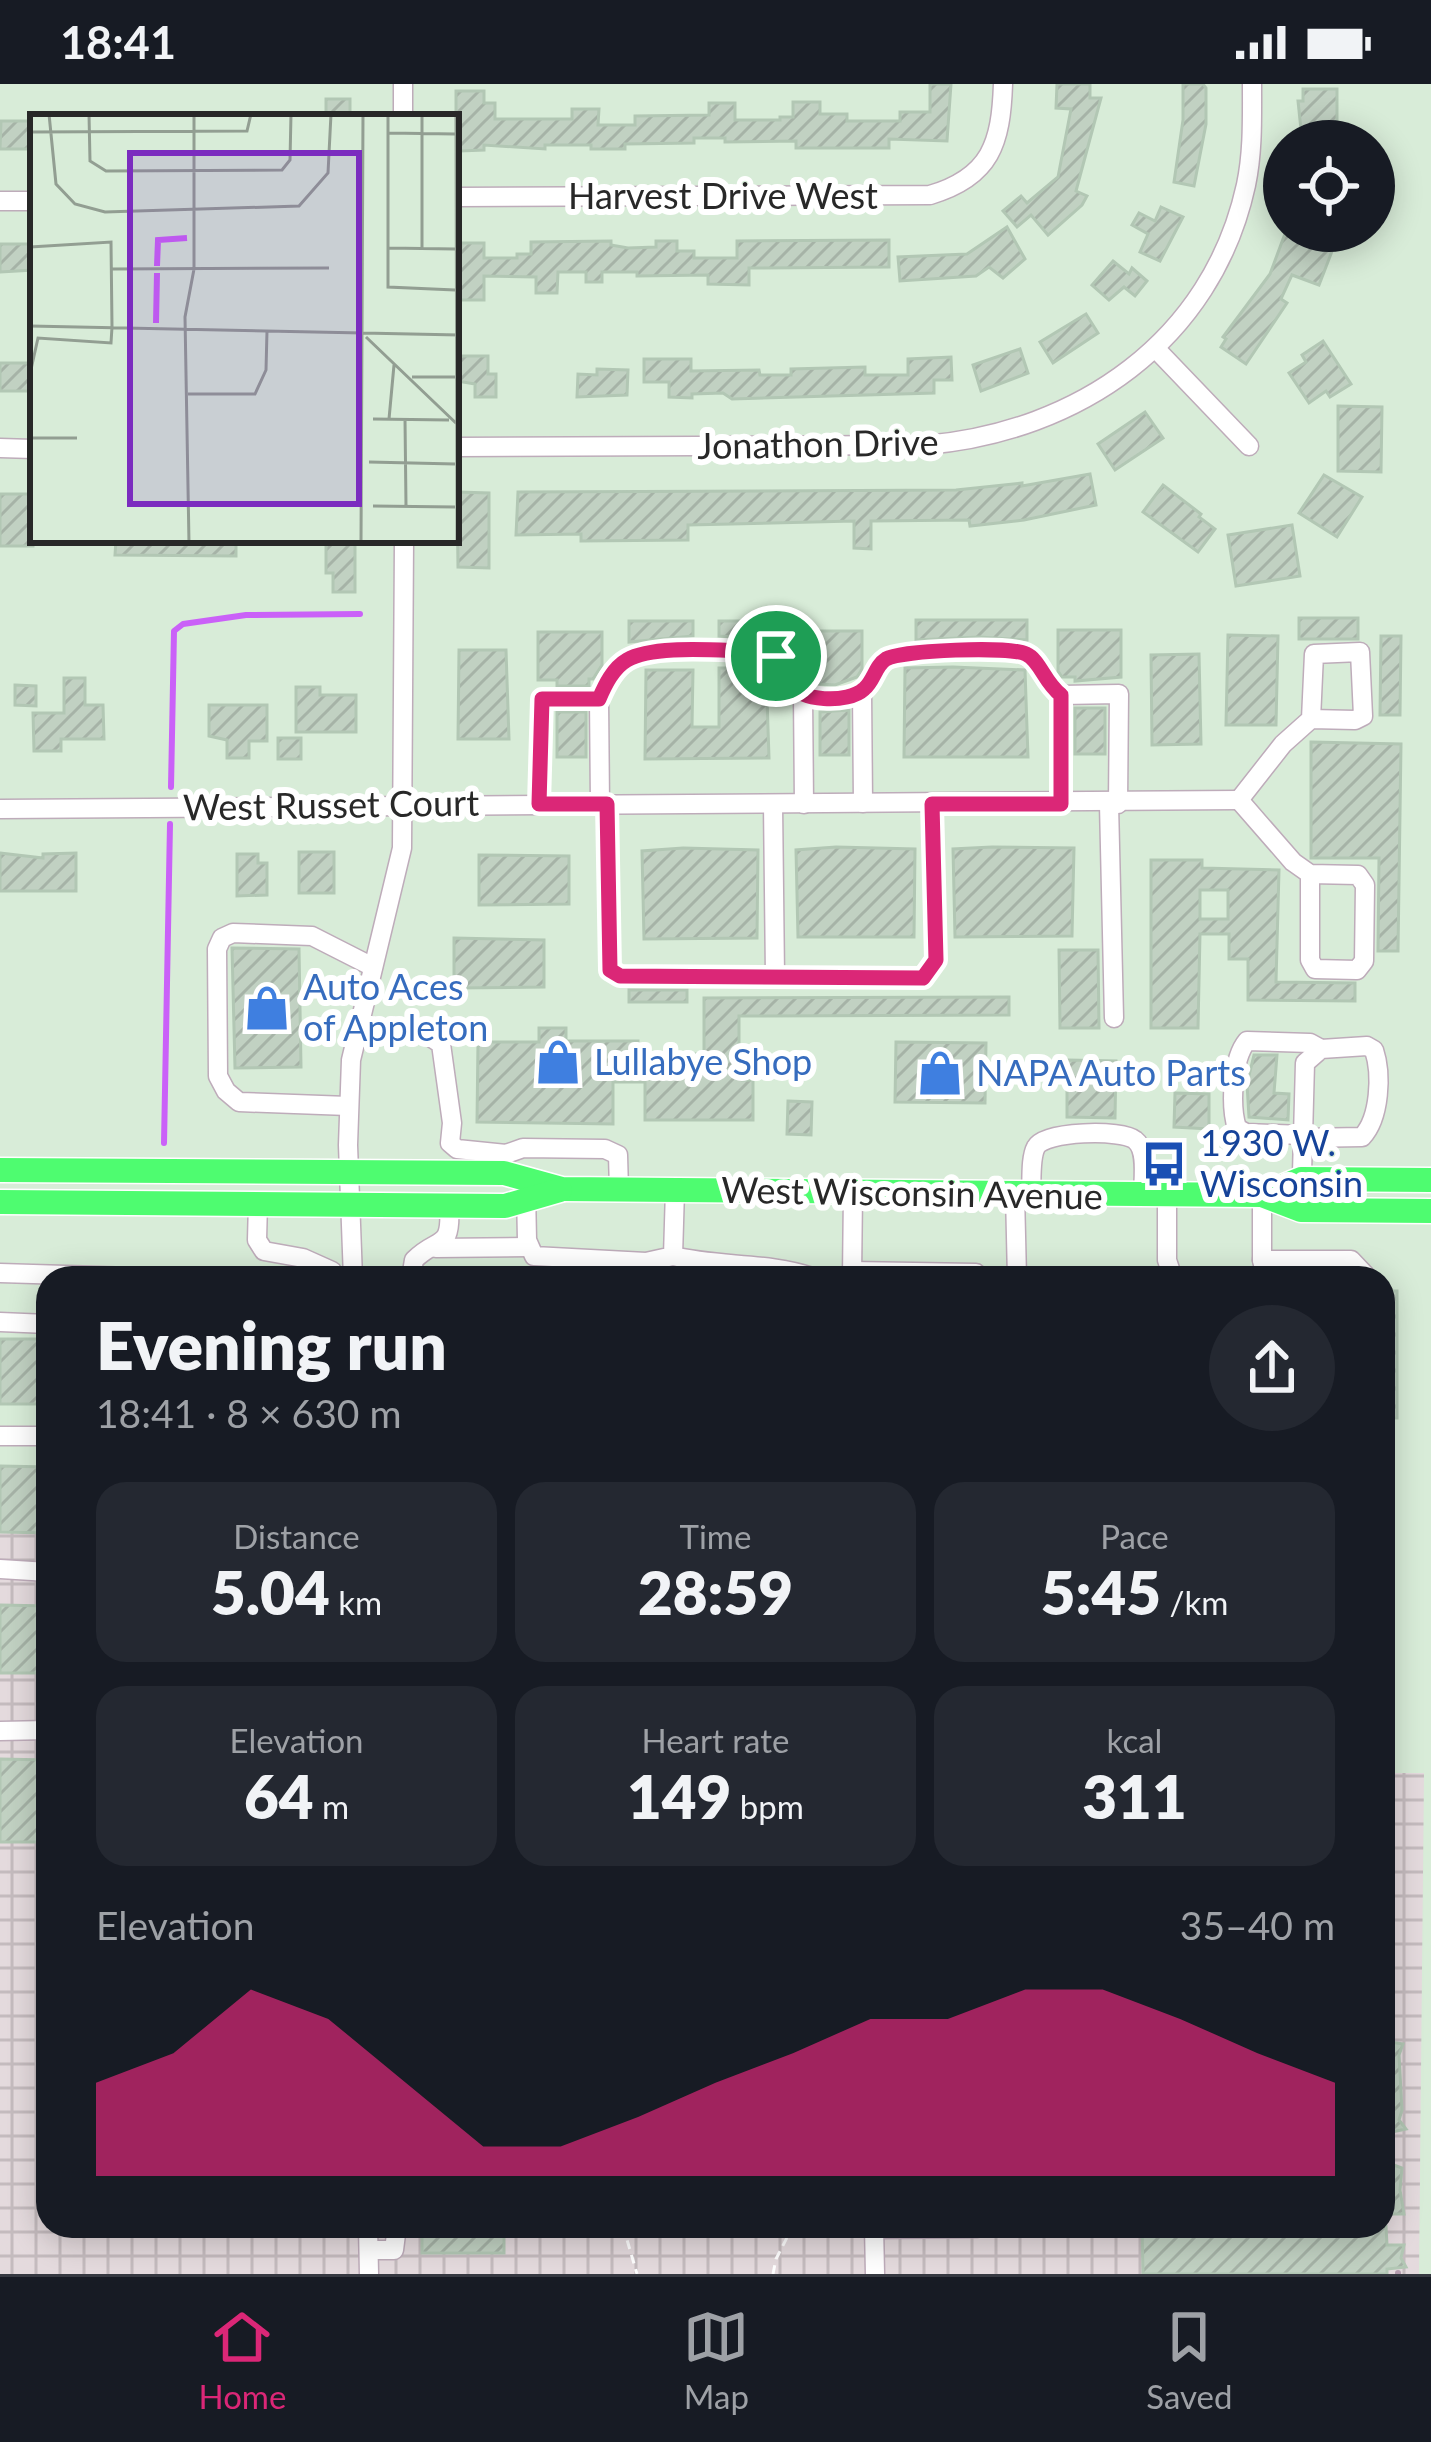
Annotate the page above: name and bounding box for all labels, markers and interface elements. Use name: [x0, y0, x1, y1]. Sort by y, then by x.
text: 18:41: [60, 15, 176, 69]
inset map: [30, 114, 459, 543]
map controls: [1263, 120, 1395, 252]
button: locate: [1263, 120, 1395, 252]
street label: Harvest Drive West: [568, 173, 878, 217]
street label: Jonathon Drive: [697, 419, 939, 467]
pin: [725, 605, 827, 707]
icon: arrive: [743, 623, 809, 689]
street label: West Russet Court: [183, 779, 480, 829]
place label: Auto Aces of Appleton: [303, 964, 488, 1049]
shop icon: Auto Aces of Appleton: [242, 983, 292, 1033]
shop icon: Lullabye Shop: [533, 1037, 583, 1087]
place label: Lullabye Shop: [594, 1039, 812, 1083]
shop icon: NAPA Auto Parts: [915, 1048, 965, 1098]
place label: NAPA Auto Parts: [976, 1050, 1246, 1094]
place label: 1930 W. Wisconsin: [1200, 1120, 1363, 1205]
bus stop icon: 1930 W. Wisconsin: [1139, 1139, 1189, 1189]
street label: West Wisconsin Avenue: [721, 1167, 1103, 1217]
text: Evening run: [96, 1305, 447, 1384]
button: share: [1209, 1305, 1335, 1431]
text: 18:41 · 8 × 630 m: [96, 1390, 401, 1436]
text: Distance: [233, 1516, 360, 1556]
text: Time: [680, 1516, 751, 1556]
text: Pace: [1100, 1516, 1169, 1556]
text: 5.04: [211, 1556, 330, 1628]
text: 28:59: [638, 1556, 793, 1628]
text: 5:45: [1041, 1556, 1161, 1628]
text: km: [330, 1582, 382, 1622]
text: /km: [1161, 1582, 1228, 1622]
text: Elevation: [229, 1720, 364, 1760]
text: Heart rate: [642, 1720, 789, 1760]
text: kcal: [1107, 1720, 1162, 1760]
text: 64: [244, 1760, 314, 1832]
text: 149: [627, 1760, 731, 1832]
text: 311: [1082, 1760, 1187, 1832]
text: m: [314, 1786, 349, 1826]
text: bpm: [731, 1786, 804, 1826]
text: Elevation: [96, 1902, 254, 1948]
text: 35–40 m: [1180, 1902, 1335, 1948]
tab: Home: [198, 2304, 286, 2416]
tab: Map: [683, 2304, 749, 2416]
tab: Saved: [1146, 2304, 1233, 2416]

